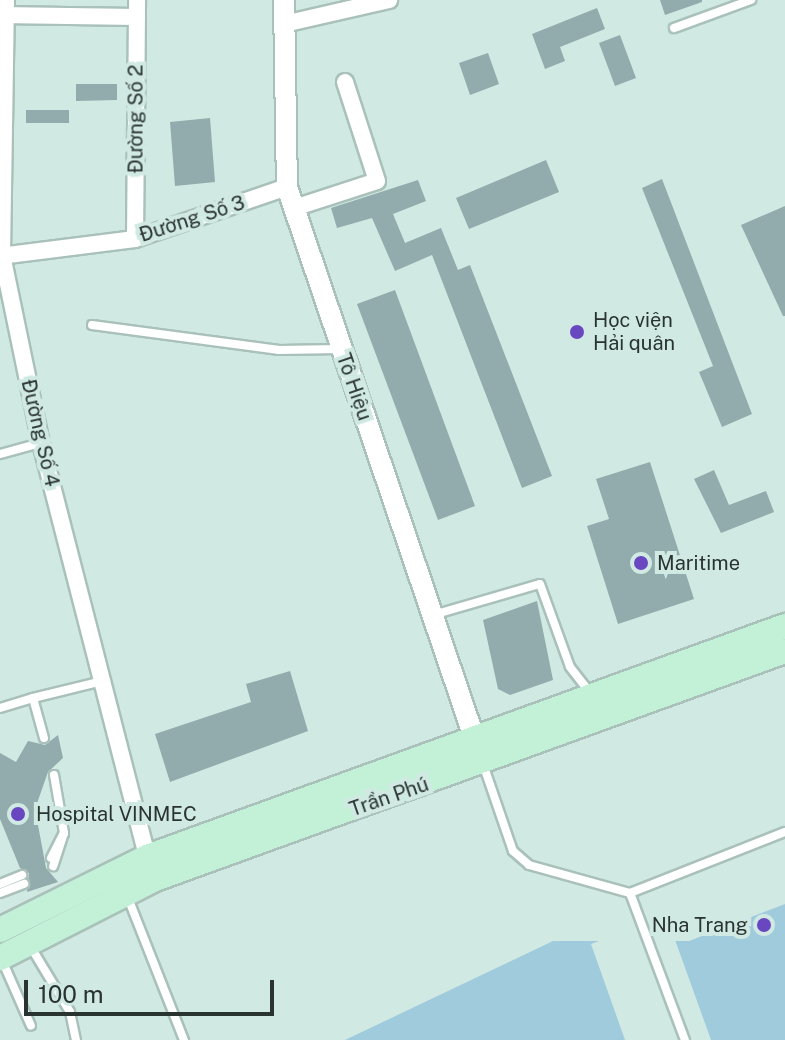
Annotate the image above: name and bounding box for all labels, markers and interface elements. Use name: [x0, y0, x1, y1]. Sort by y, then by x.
street label: Đường Số 2: [124, 64, 148, 174]
street label: Đường Số 3: [136, 191, 248, 247]
place label: Học viện Hải quân: [593, 308, 675, 355]
marker: Học viện Hải quân: [568, 323, 586, 341]
street label: Tô Hiệu: [331, 350, 377, 424]
street label: Đường Số 4: [16, 377, 64, 489]
place label: Maritime: [657, 551, 740, 575]
marker: Maritime: [632, 554, 650, 572]
street label: Trần Phú: [346, 772, 432, 822]
place label: Hospital VINMEC: [36, 802, 197, 826]
marker: Hospital VINMEC: [7, 803, 29, 825]
place label: Nha Trang: [652, 913, 748, 937]
marker: Nha Trang: [755, 916, 773, 934]
scale bar: [28, 964, 278, 1014]
text: 100 m: [38, 980, 104, 1008]

